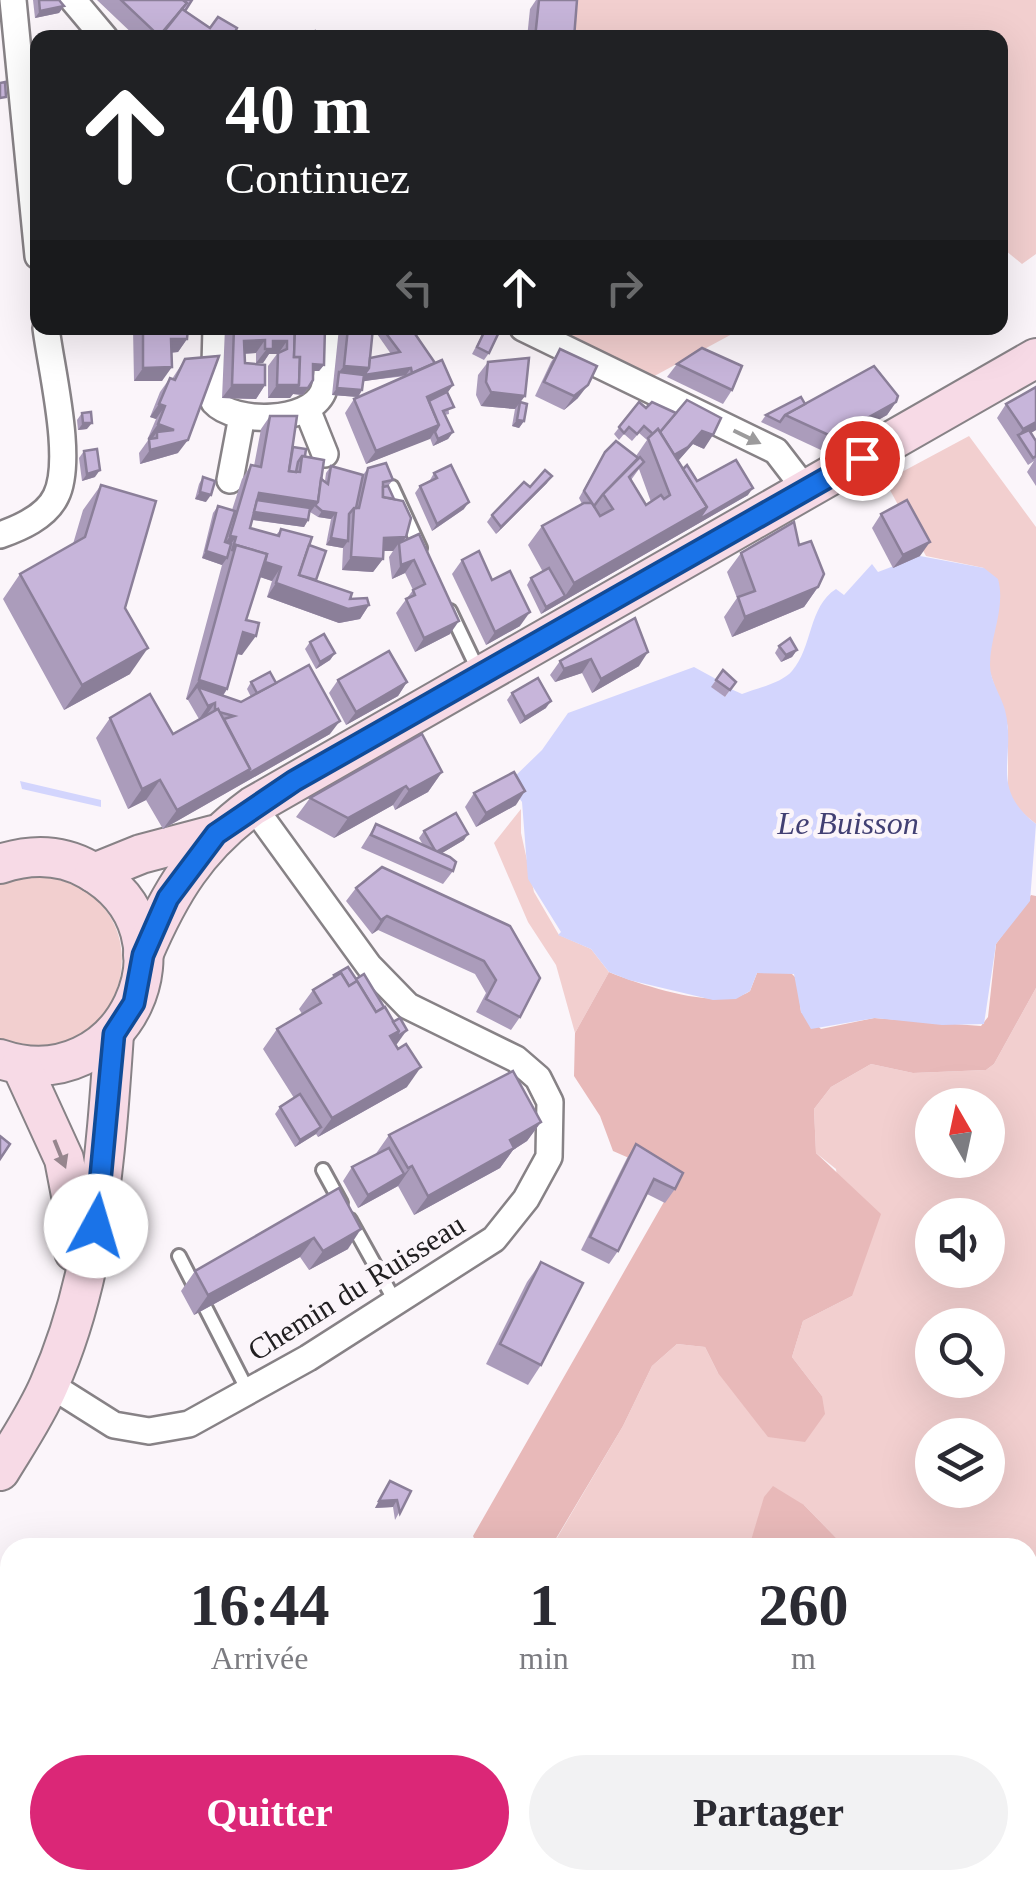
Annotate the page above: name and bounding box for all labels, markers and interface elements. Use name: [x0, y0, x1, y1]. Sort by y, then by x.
icon: ahead: [60, 70, 190, 200]
text: 40 m: [225, 71, 371, 148]
text: Continuez: [225, 153, 410, 203]
icon: left: [387, 260, 442, 315]
icon: ahead: [492, 260, 547, 315]
icon: right: [597, 260, 652, 315]
pin: [820, 416, 905, 501]
one-way arrow: [733, 429, 762, 446]
icon: arrive: [835, 431, 890, 486]
water label: Le Buisson: [776, 805, 919, 841]
north arrow: [915, 1088, 1005, 1178]
map controls: [915, 1088, 1005, 1508]
one-way arrow: [52, 1139, 68, 1169]
position arrow: [44, 1174, 148, 1278]
button: sound: [915, 1198, 1005, 1288]
street label: Chemin du Ruisseau: [242, 1207, 470, 1367]
button: search: [915, 1308, 1005, 1398]
button: layers: [915, 1418, 1005, 1508]
text: 16:44: [190, 1572, 330, 1638]
text: 1: [529, 1572, 559, 1638]
text: 260: [758, 1572, 848, 1638]
text: Arrivée: [211, 1640, 308, 1676]
text: min: [519, 1640, 569, 1676]
text: m: [791, 1640, 816, 1676]
button: Quitter: [30, 1755, 509, 1870]
button: Partager: [529, 1755, 1008, 1870]

